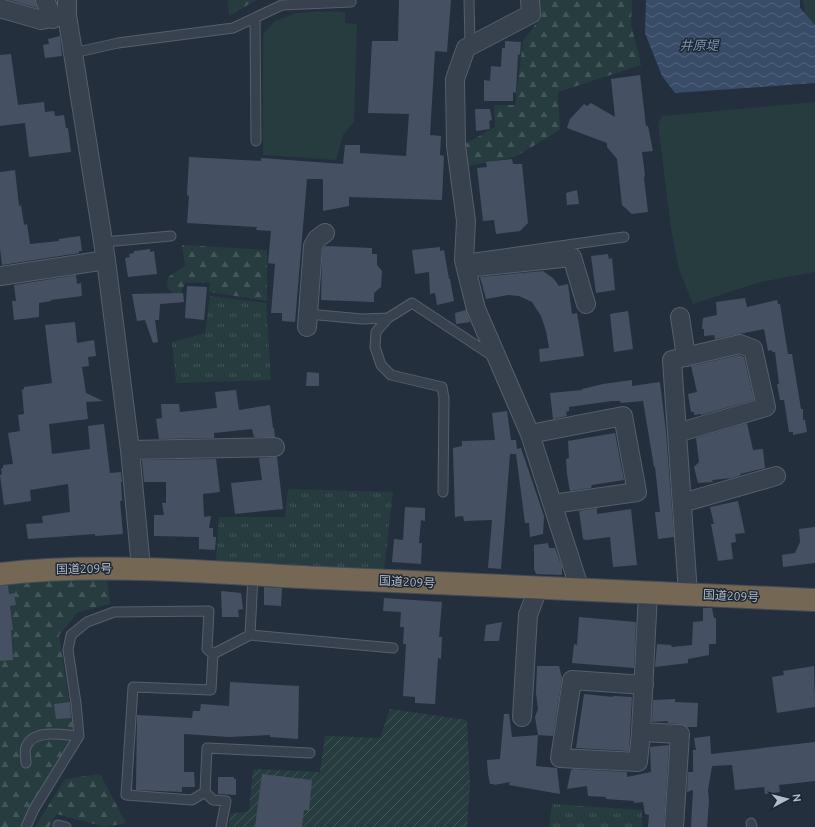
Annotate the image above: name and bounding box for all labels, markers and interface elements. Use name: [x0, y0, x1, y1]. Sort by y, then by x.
water label: 井原堤: [679, 38, 720, 52]
street label: 国道209号: [56, 562, 112, 575]
street label: 国道209号: [379, 574, 435, 589]
street label: 国道209号: [703, 588, 759, 603]
north arrow: [767, 779, 807, 819]
text: N: [790, 793, 803, 803]

